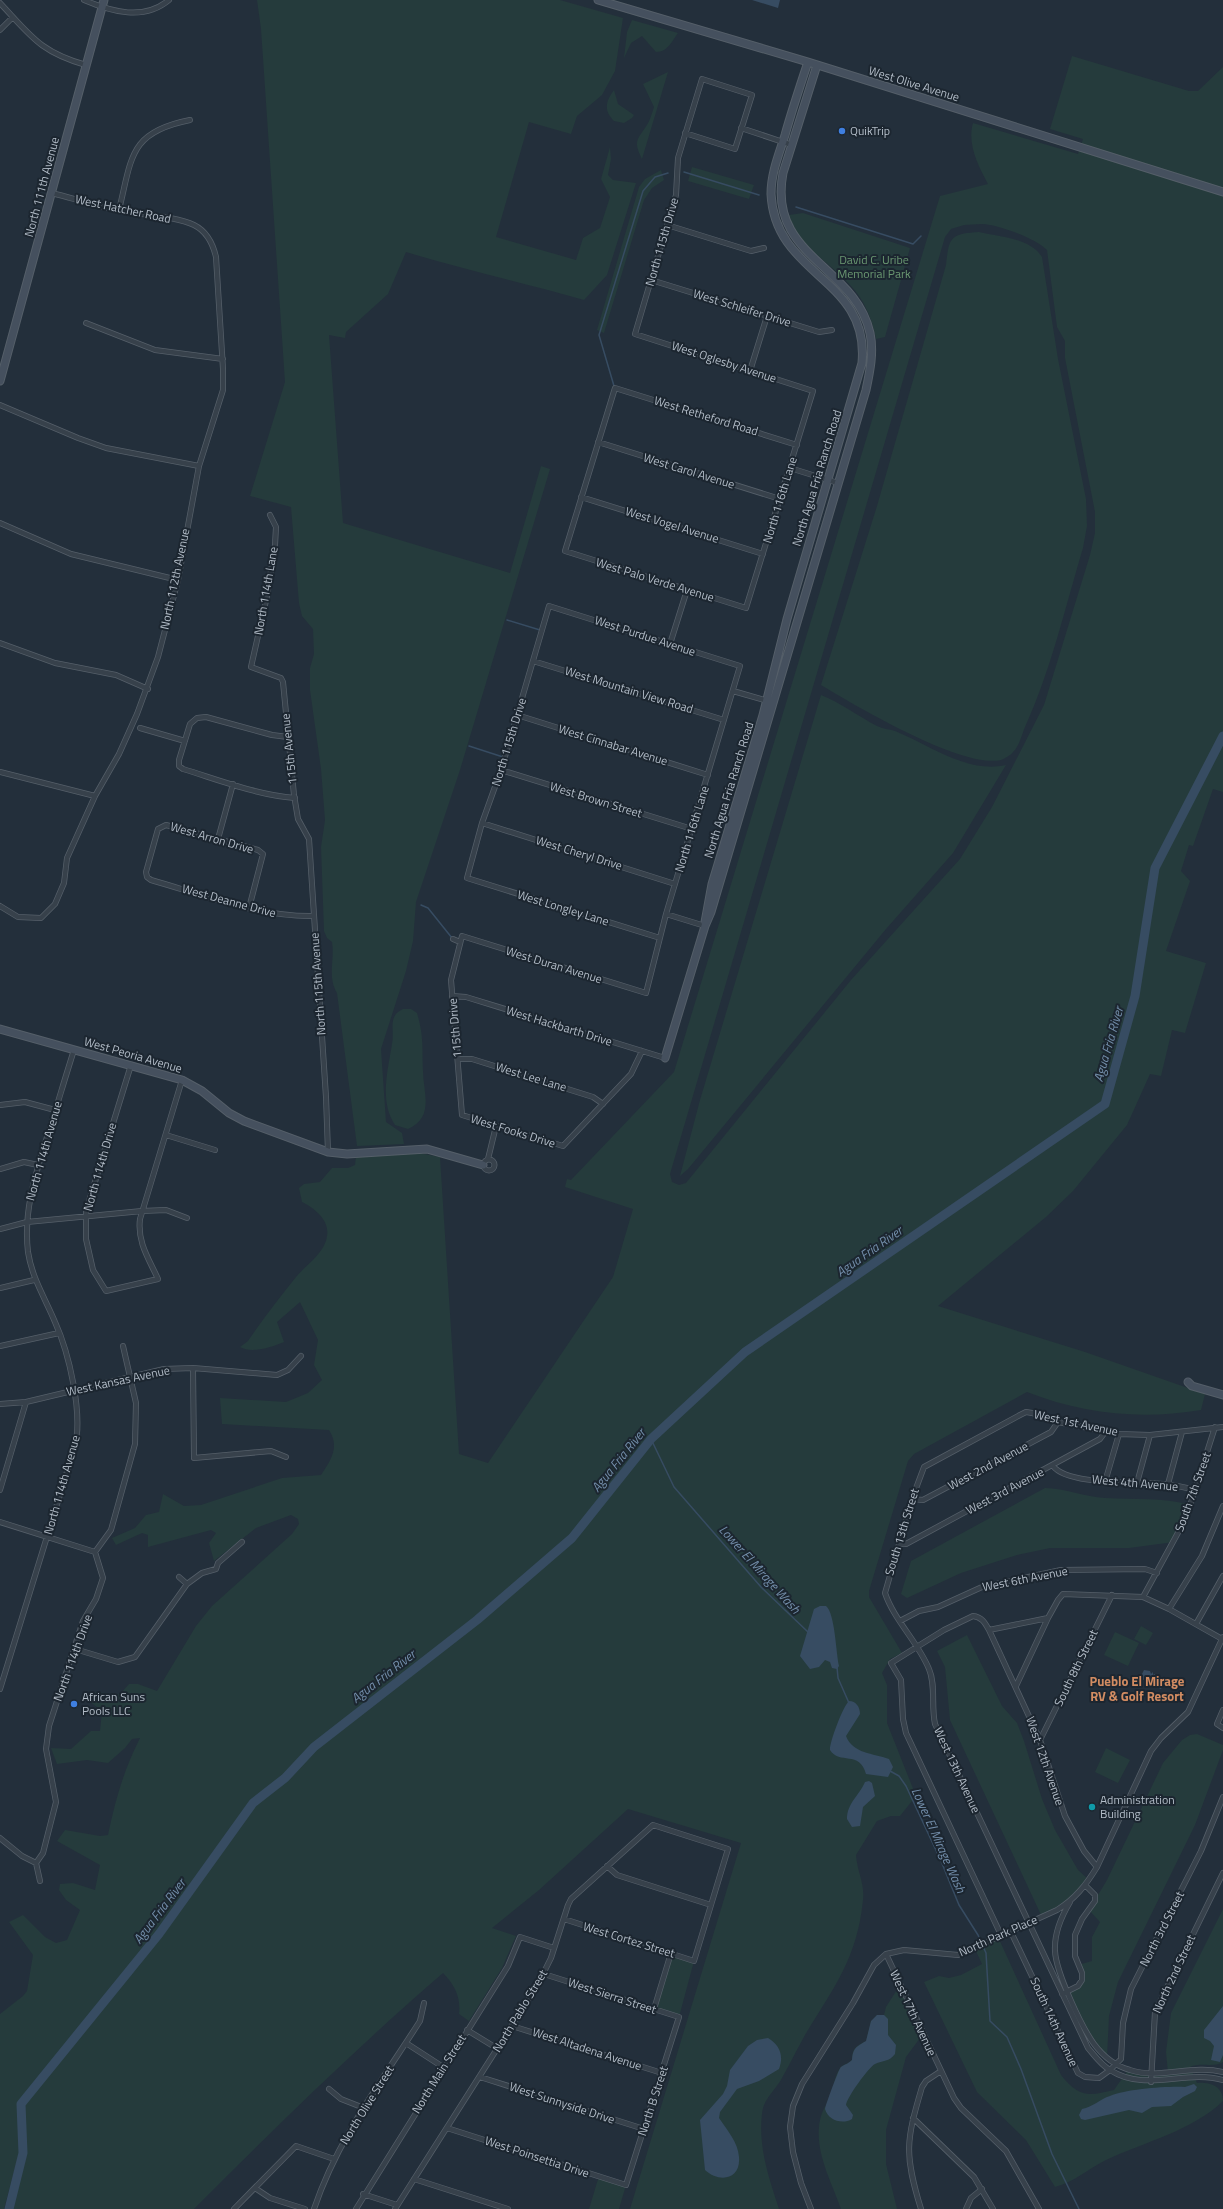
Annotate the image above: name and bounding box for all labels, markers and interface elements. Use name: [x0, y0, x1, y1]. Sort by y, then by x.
street label: West Olive Avenue: [866, 61, 962, 106]
place label: QuikTrip: [850, 121, 890, 140]
marker: QuikTrip: [837, 126, 847, 136]
street label: North 111th Avenue: [19, 135, 64, 239]
street label: West Hatcher Road: [73, 189, 173, 228]
street label: North 115th Drive: [640, 195, 683, 288]
park label: David C. Uribe Memorial Park: [837, 250, 911, 283]
street label: West Schleifer Drive: [691, 284, 793, 331]
street label: West Oglesby Avenue: [669, 336, 779, 387]
street label: West Retheford Road: [652, 391, 761, 440]
street label: North Agua Fria Ranch Road: [787, 407, 846, 548]
street label: West Carol Avenue: [641, 448, 737, 493]
street label: North 116th Lane: [757, 454, 802, 545]
street label: West Vogel Avenue: [623, 501, 721, 548]
street label: North 112th Avenue: [155, 527, 194, 631]
street label: North 114th Lane: [248, 545, 283, 637]
street label: West Palo Verde Avenue: [594, 552, 717, 607]
street label: West Purdue Avenue: [592, 610, 698, 661]
street label: West Mountain View Road: [563, 661, 696, 718]
street label: North 115th Drive: [486, 695, 531, 788]
street label: 115th Avenue: [275, 713, 302, 785]
street label: West Cinnabar Avenue: [556, 719, 670, 770]
street label: North Agua Fria Ranch Road: [699, 719, 758, 860]
street label: West Brown Street: [548, 776, 645, 823]
street label: North 116th Lane: [669, 783, 714, 874]
street label: West Arron Drive: [168, 817, 256, 858]
street label: West Cheryl Drive: [534, 830, 625, 875]
street label: West Deanne Drive: [180, 879, 278, 922]
street label: West Longley Lane: [515, 885, 611, 930]
street label: North 115th Avenue: [304, 932, 331, 1036]
street label: West Duran Avenue: [504, 941, 605, 988]
street label: 115th Drive: [442, 997, 467, 1059]
street label: West Hackbarth Drive: [504, 1000, 615, 1051]
water label: Agua Fria River: [1088, 1002, 1129, 1084]
street label: West Peoria Avenue: [82, 1031, 184, 1078]
street label: West Lee Lane: [493, 1057, 569, 1096]
street label: North 114th Avenue: [20, 1099, 67, 1203]
street label: West Fooks Drive: [468, 1109, 558, 1152]
street label: North 114th Drive: [78, 1120, 121, 1213]
water label: Agua Fria River: [832, 1220, 908, 1281]
street label: West Kansas Avenue: [64, 1360, 171, 1401]
street label: West 1st Avenue: [1032, 1404, 1120, 1441]
water label: Agua Fria River: [586, 1422, 651, 1496]
street label: North 114th Avenue: [38, 1433, 85, 1537]
street label: West 2nd Avenue: [944, 1436, 1031, 1495]
street label: South 7th Street: [1169, 1449, 1216, 1534]
street label: West 3rd Avenue: [962, 1462, 1047, 1519]
street label: West 4th Avenue: [1091, 1469, 1179, 1496]
street label: South 13th Street: [879, 1485, 924, 1578]
water label: Lower El Mirage Wash: [715, 1520, 806, 1618]
street label: West 6th Avenue: [981, 1561, 1069, 1596]
street label: North 114th Drive: [48, 1612, 97, 1704]
street label: South 8th Street: [1049, 1625, 1103, 1709]
water label: Agua Fria River: [346, 1643, 421, 1708]
district label: Pueblo El Mirage RV & Golf Resort: [1090, 1671, 1185, 1706]
place label: African Suns Pools LLC: [82, 1687, 145, 1720]
marker: African Suns Pools LLC: [69, 1699, 79, 1709]
street label: West 12th Avenue: [1021, 1714, 1070, 1808]
street label: West 13th Avenue: [929, 1724, 986, 1816]
water label: Lower El Mirage Wash: [907, 1784, 971, 1896]
place label: Administration Building: [1100, 1790, 1175, 1823]
marker: Administration Building: [1087, 1802, 1097, 1812]
water label: Agua Fria River: [128, 1873, 191, 1948]
street label: North 3rd Street: [1134, 1887, 1189, 1970]
street label: North Park Place: [955, 1910, 1040, 1961]
street label: West Cortez Street: [581, 1917, 678, 1963]
street label: North 2nd Street: [1147, 1931, 1200, 2016]
street label: North Pablo Street: [487, 1965, 552, 2056]
street label: West 17th Avenue: [885, 1967, 942, 2059]
street label: West Sierra Street: [565, 1972, 660, 2019]
street label: South 14th Avenue: [1025, 1974, 1084, 2070]
street label: West Altadena Avenue: [530, 2022, 644, 2075]
street label: North Main Street: [407, 2030, 471, 2117]
street label: North Olive Street: [335, 2061, 399, 2148]
street label: North B Street: [632, 2063, 673, 2138]
street label: West Sunnyside Drive: [507, 2077, 617, 2129]
street label: West Poinsettia Drive: [482, 2131, 592, 2182]

